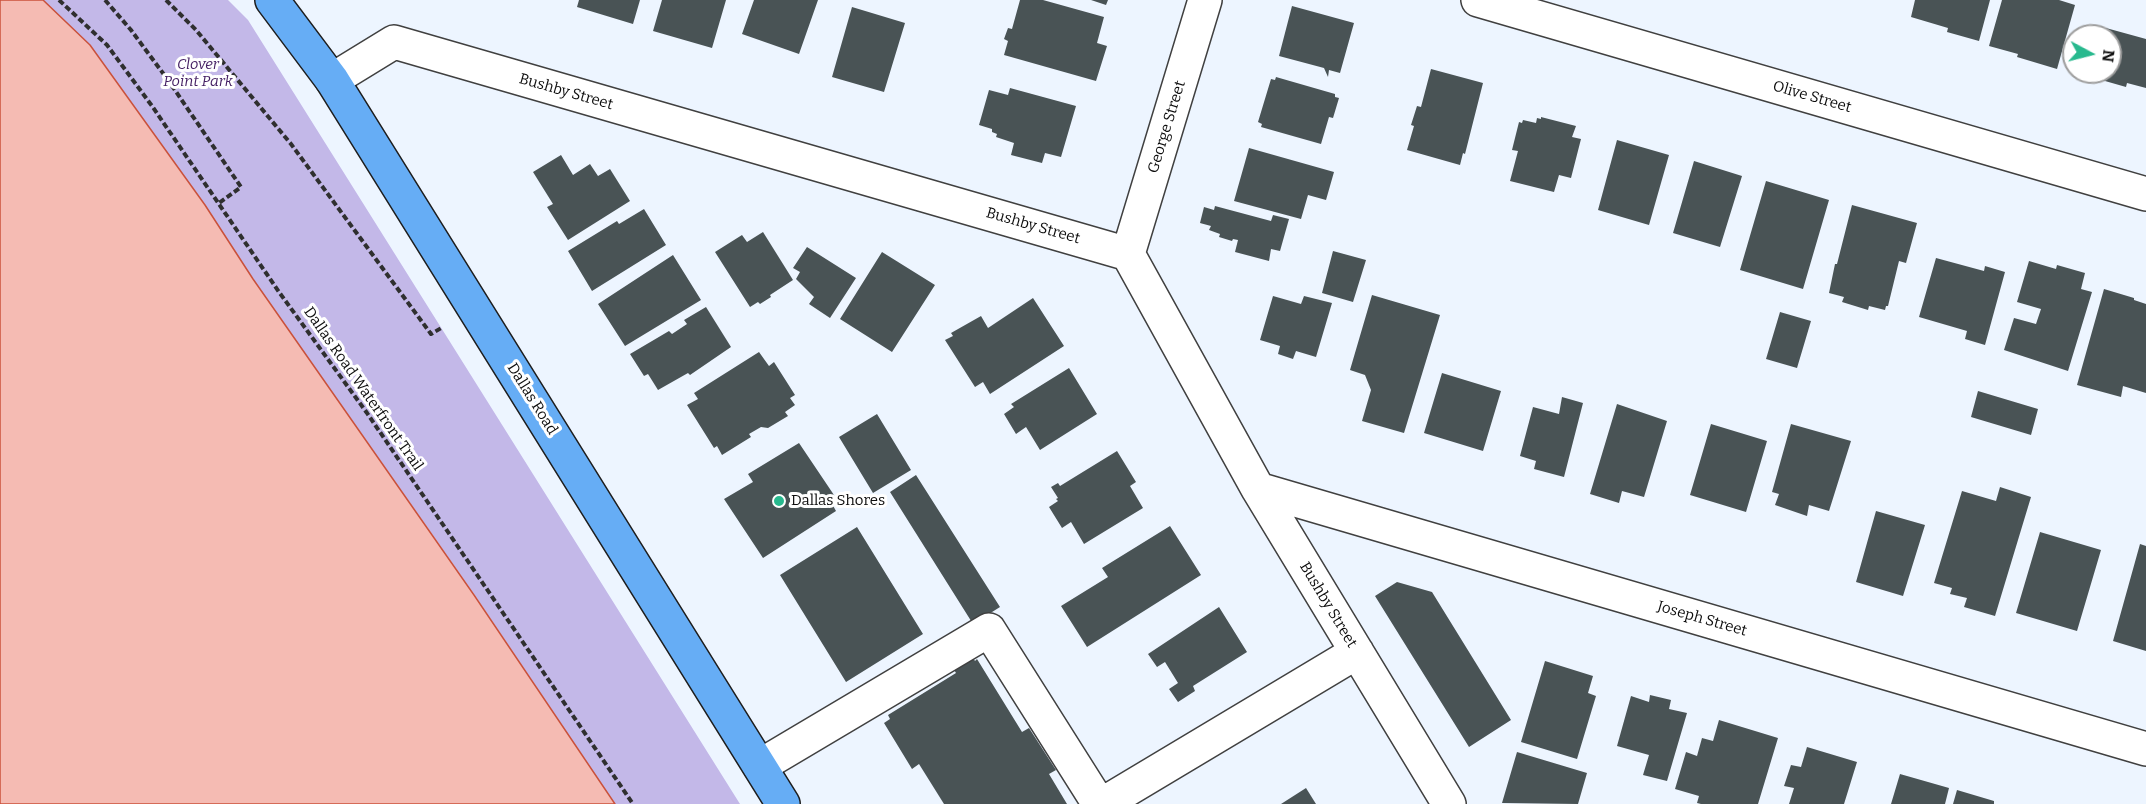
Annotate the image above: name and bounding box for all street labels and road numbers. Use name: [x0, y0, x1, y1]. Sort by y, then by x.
street label: Bushby Street: [517, 70, 615, 114]
street label: Olive Street: [1771, 77, 1853, 117]
street label: George Street: [1144, 79, 1190, 175]
street label: Bushby Street: [984, 204, 1082, 248]
street label: Dallas Road Waterfront Trail: [299, 304, 427, 474]
street label: Dallas Road: [503, 360, 561, 438]
street label: Bushby Street: [1295, 559, 1361, 651]
street label: Joseph Street: [1655, 598, 1749, 640]

